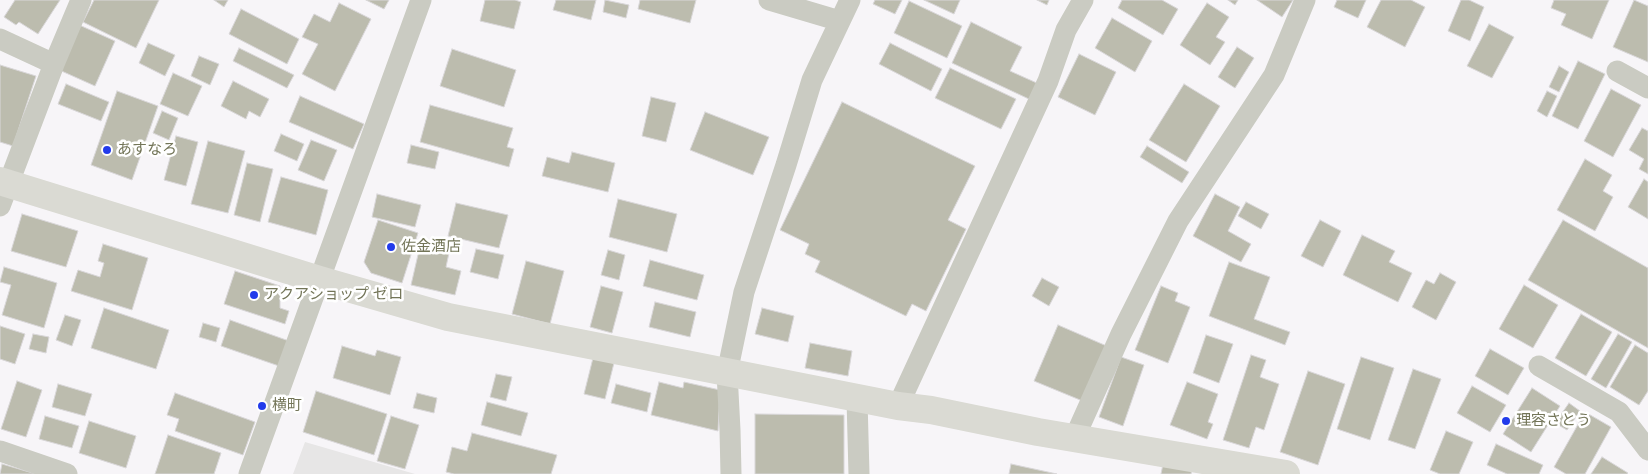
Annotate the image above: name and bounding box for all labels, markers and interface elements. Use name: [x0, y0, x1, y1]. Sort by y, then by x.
place label: あすなろ: [117, 141, 177, 159]
marker: あすなろ: [101, 144, 113, 156]
place label: 佐金酒店: [401, 238, 461, 256]
marker: 佐金酒店: [385, 241, 397, 253]
place label: アクアショップ ゼロ: [264, 286, 403, 304]
marker: アクアショップ ゼロ: [248, 289, 260, 301]
place label: 横町: [272, 397, 302, 415]
marker: 横町: [256, 400, 268, 412]
place label: 理容さとう: [1516, 412, 1591, 430]
marker: 理容さとう: [1500, 415, 1512, 427]

